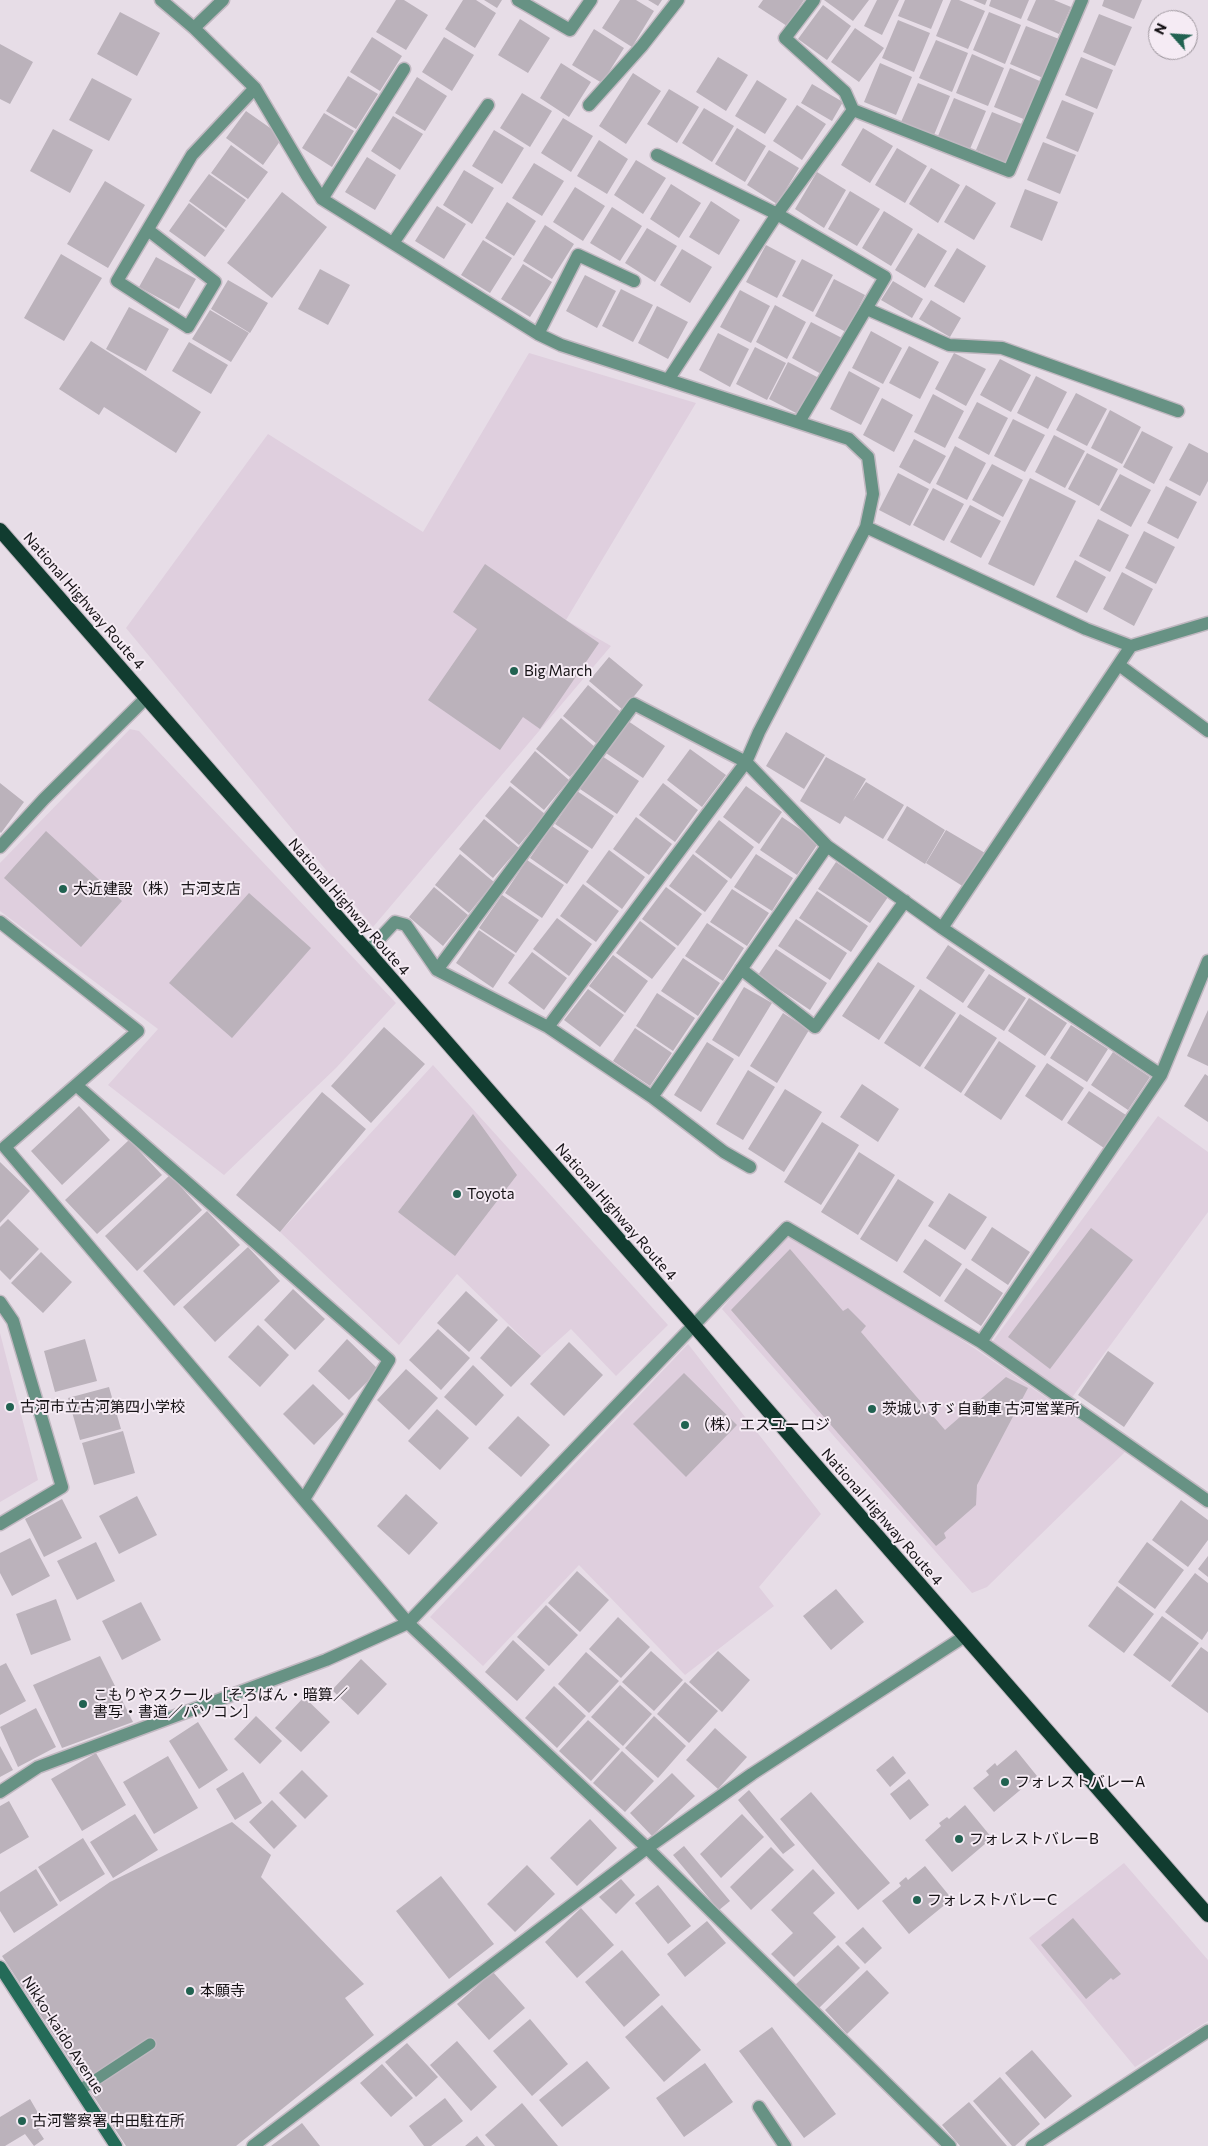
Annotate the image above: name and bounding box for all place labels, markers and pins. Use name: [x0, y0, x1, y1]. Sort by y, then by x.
place label: Big March: [524, 662, 592, 680]
marker: Big March: [508, 665, 520, 677]
place label: 大近建設（株） 古河支店: [73, 880, 241, 898]
marker: 大近建設（株） 古河支店: [57, 883, 69, 895]
place label: Toyota: [467, 1185, 514, 1203]
marker: Toyota: [451, 1188, 463, 1200]
place label: 古河市立古河第四小学校: [20, 1398, 185, 1416]
place label: 茨城いすゞ自動車 古河営業所: [882, 1400, 1080, 1418]
marker: 古河市立古河第四小学校: [4, 1401, 16, 1413]
marker: 茨城いすゞ自動車 古河営業所: [866, 1403, 878, 1415]
place label: （株）エスユーロジ: [695, 1416, 830, 1434]
marker: （株）エスユーロジ: [679, 1419, 691, 1431]
place label: こもりやスクール［そろばん・暗算／ 書写・書道／パソコン］: [93, 1686, 348, 1721]
marker: こもりやスクール［そろばん・暗算／ 書写・書道／パソコン］: [77, 1698, 89, 1710]
place label: フォレストバレーA: [1015, 1773, 1145, 1791]
marker: フォレストバレーA: [999, 1776, 1011, 1788]
place label: フォレストバレーB: [969, 1830, 1099, 1848]
marker: フォレストバレーB: [953, 1833, 965, 1845]
place label: フォレストバレーC: [927, 1891, 1057, 1909]
marker: フォレストバレーC: [911, 1894, 923, 1906]
place label: 本願寺: [200, 1982, 245, 2000]
marker: 本願寺: [184, 1985, 196, 1997]
place label: 古河警察署 中田駐在所: [32, 2112, 185, 2130]
marker: 古河警察署 中田駐在所: [16, 2115, 28, 2127]

